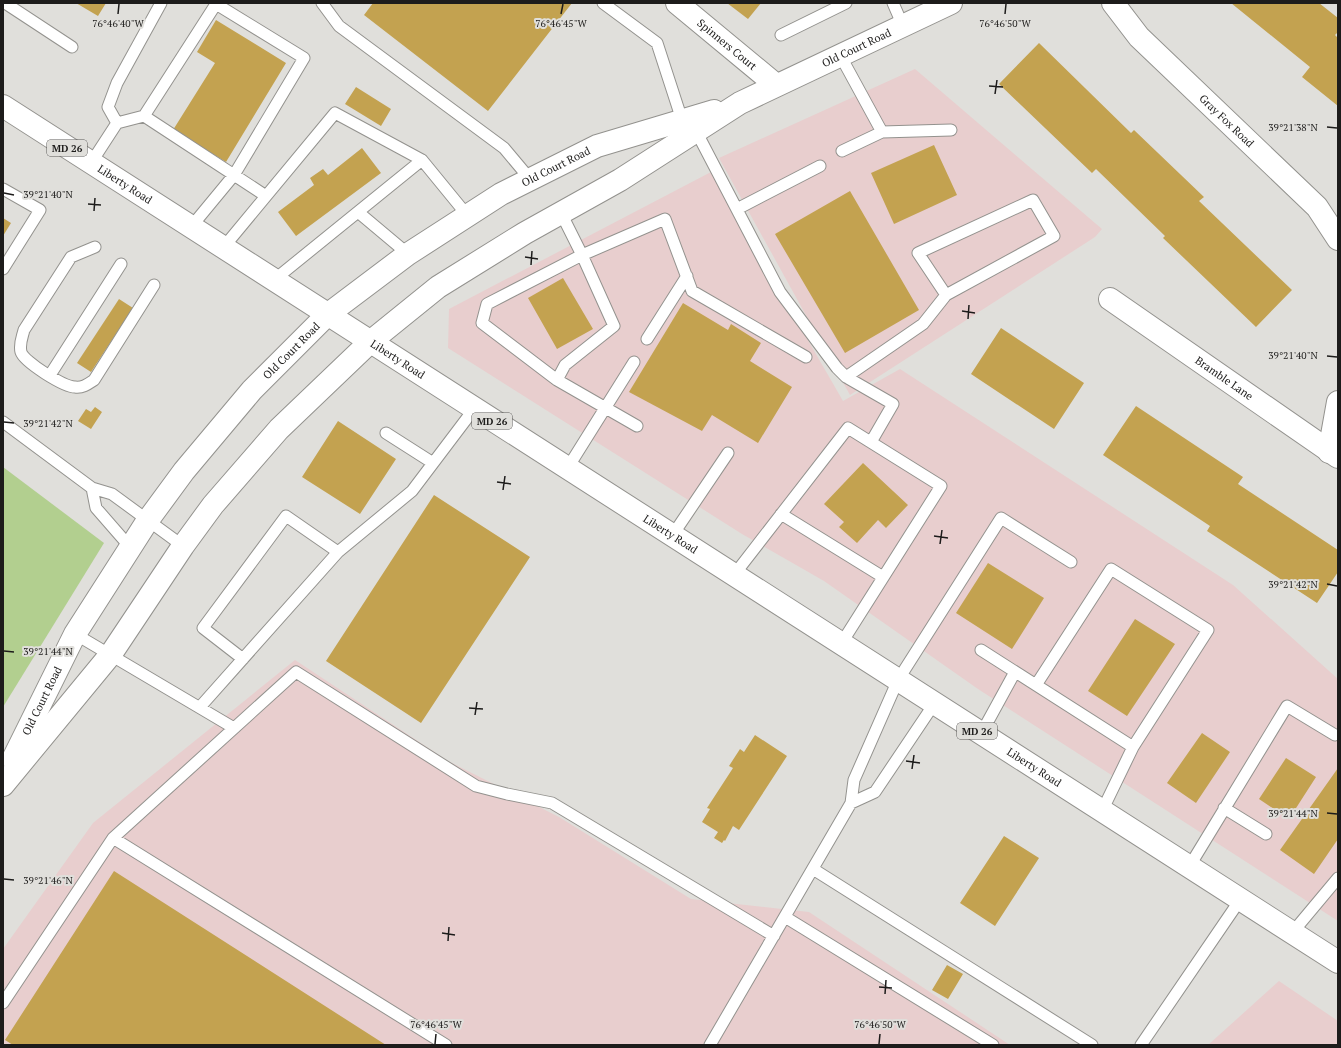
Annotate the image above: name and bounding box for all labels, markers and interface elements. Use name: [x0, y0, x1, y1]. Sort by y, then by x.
street label: Spinners Court: [694, 16, 760, 73]
text: 76°46'40"W: [92, 17, 144, 30]
text: 76°46'45"W: [535, 17, 587, 30]
text: 76°46'50"W: [979, 17, 1031, 30]
street label: Old Court Road: [820, 25, 893, 70]
street label: Gray Fox Road: [1196, 91, 1257, 150]
text: 39°21'38"N: [1268, 121, 1318, 134]
road number: MD 26: [47, 140, 87, 156]
street label: Old Court Road: [519, 143, 593, 190]
street label: Liberty Road: [95, 162, 155, 207]
text: 39°21'40"N: [23, 188, 73, 201]
street label: Old Court Road: [260, 319, 323, 382]
street label: Liberty Road: [368, 337, 428, 382]
text: 39°21'40"N: [1268, 349, 1318, 362]
street label: Bramble Lane: [1193, 353, 1256, 403]
road number: MD 26: [472, 413, 512, 429]
text: 39°21'42"N: [23, 417, 73, 430]
street label: Liberty Road: [641, 511, 700, 557]
text: 39°21'42"N: [1268, 578, 1318, 591]
text: 39°21'44"N: [23, 645, 73, 658]
street label: Old Court Road: [19, 664, 65, 738]
road number: MD 26: [957, 723, 997, 739]
street label: Liberty Road: [1004, 745, 1064, 790]
text: 39°21'44"N: [1268, 807, 1318, 820]
text: 39°21'46"N: [23, 874, 73, 887]
text: 76°46'45"W: [410, 1018, 462, 1031]
text: 76°46'50"W: [854, 1018, 906, 1031]

